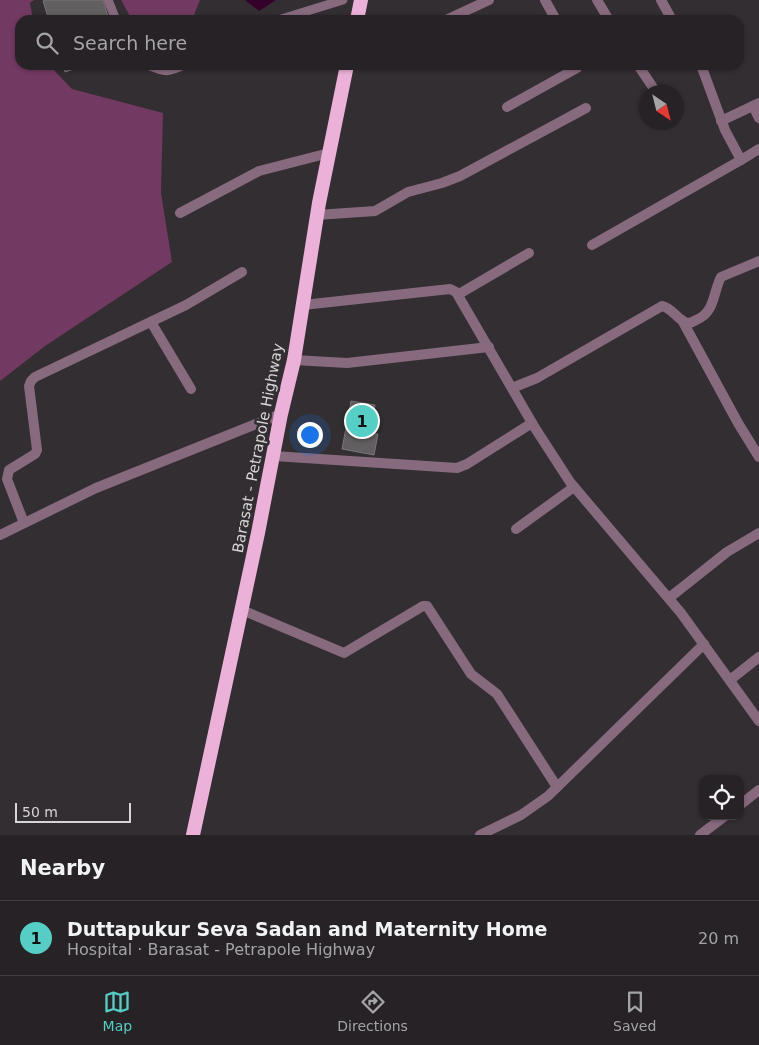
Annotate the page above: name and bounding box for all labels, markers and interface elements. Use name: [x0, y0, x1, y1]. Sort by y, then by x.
search box: [15, 15, 744, 70]
icon: search: [33, 29, 61, 57]
text: Search here: [73, 32, 187, 54]
north arrow: [639, 85, 684, 130]
street label: Barasat - Petrapole Highway: [229, 341, 287, 554]
pin: 1: [346, 402, 378, 440]
your location: [297, 422, 323, 448]
map controls: [699, 775, 744, 820]
button: locate: [699, 775, 744, 820]
scale bar: [15, 800, 131, 823]
text: 50 m: [22, 804, 58, 820]
text: Nearby: [20, 856, 105, 880]
text: Duttapukur Seva Sadan and Maternity Home: [67, 918, 547, 940]
text: 1: [30, 929, 42, 948]
text: 20 m: [698, 929, 739, 948]
text: Hospital · Barasat - Petrapole Highway: [67, 940, 375, 959]
tab: Map: [103, 988, 132, 1034]
tab: Directions: [337, 988, 408, 1034]
tab: Saved: [613, 988, 656, 1034]

